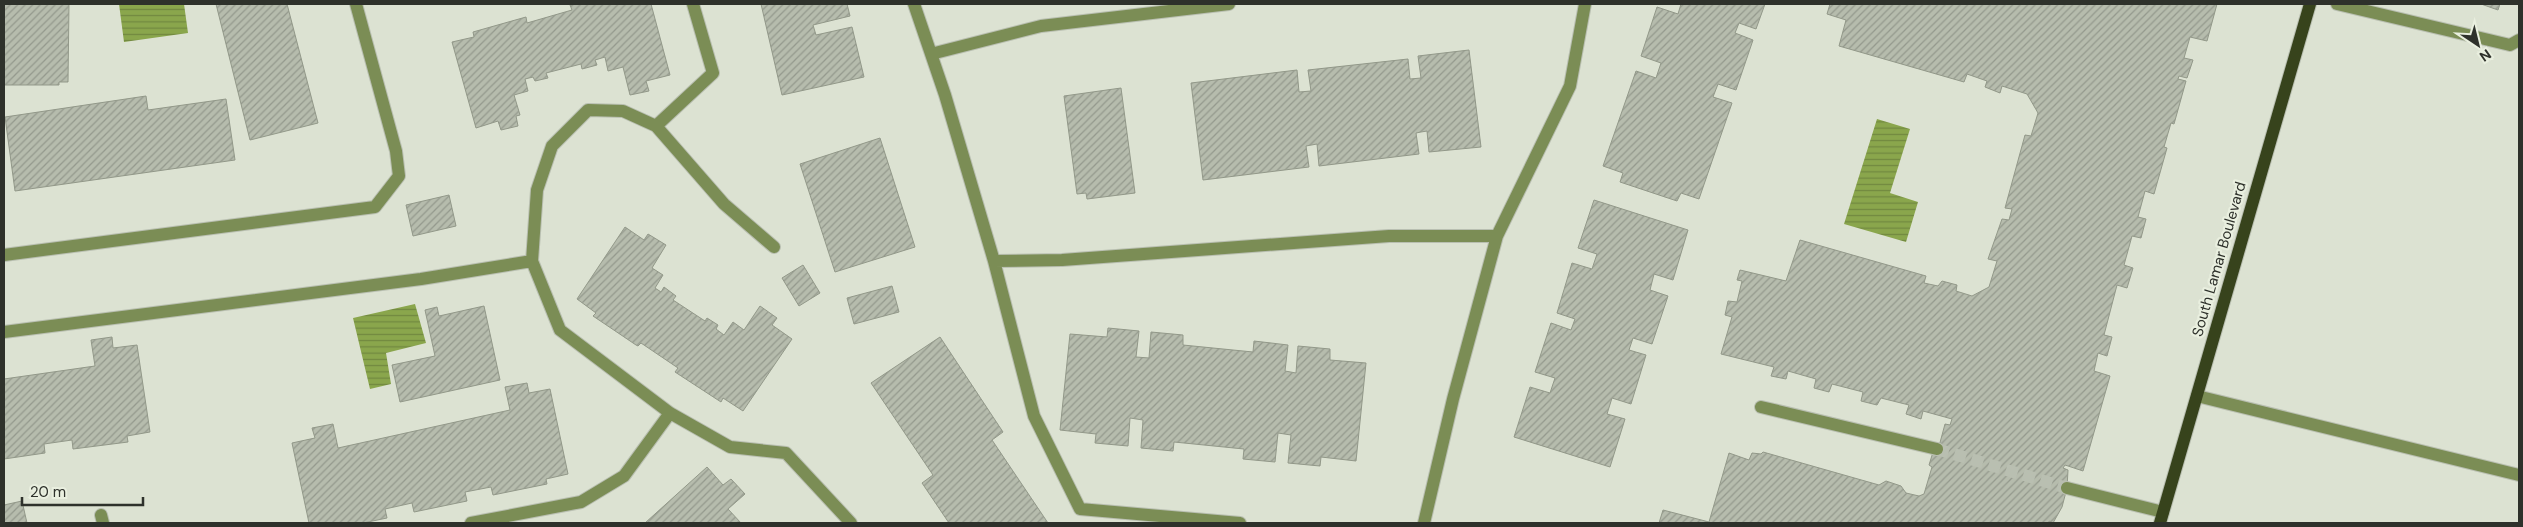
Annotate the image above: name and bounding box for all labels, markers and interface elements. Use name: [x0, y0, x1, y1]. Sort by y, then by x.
north arrow: [2453, 20, 2503, 70]
text: N: [2476, 45, 2495, 66]
street label: South Lamar Boulevard: [2187, 179, 2251, 339]
scale bar: [22, 474, 144, 506]
text: 20 m: [30, 482, 66, 502]

